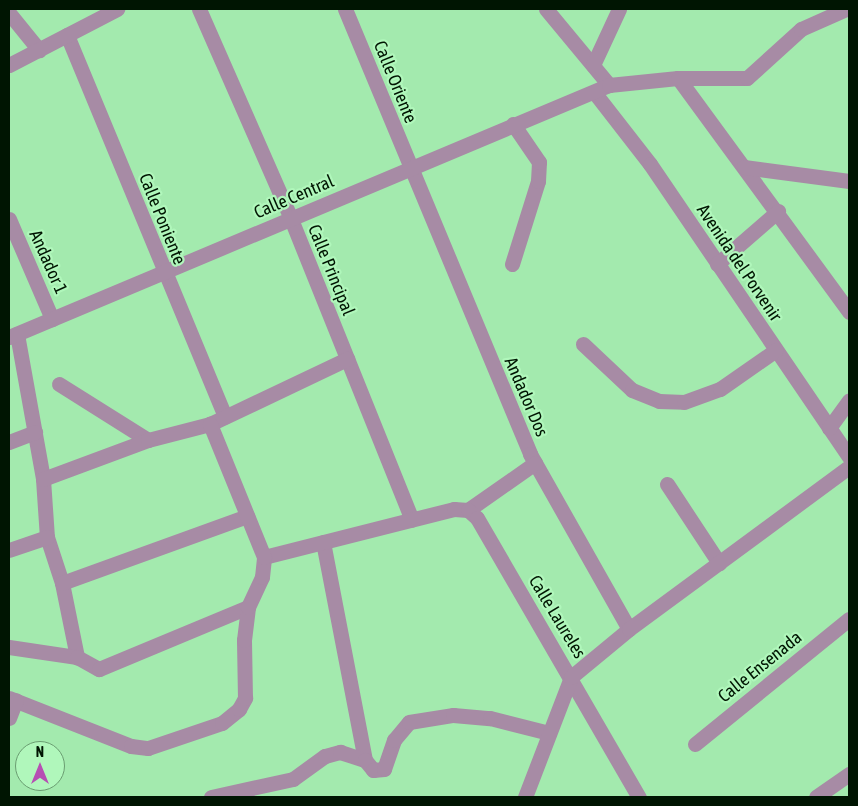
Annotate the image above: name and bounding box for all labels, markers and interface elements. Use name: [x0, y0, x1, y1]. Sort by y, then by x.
street label: Calle Oriente: [369, 38, 421, 126]
street label: Calle Poniente: [134, 170, 190, 268]
street label: Calle Central: [251, 171, 337, 223]
street label: Avenida del Porvenir: [692, 200, 786, 326]
street label: Calle Principal: [303, 221, 359, 319]
street label: Andador 1: [24, 227, 72, 297]
street label: Andador Dos: [500, 354, 552, 440]
street label: Calle Laureles: [524, 572, 590, 662]
street label: Calle Ensenada: [714, 627, 806, 707]
north arrow: [15, 741, 65, 791]
text: N: [36, 744, 44, 760]

